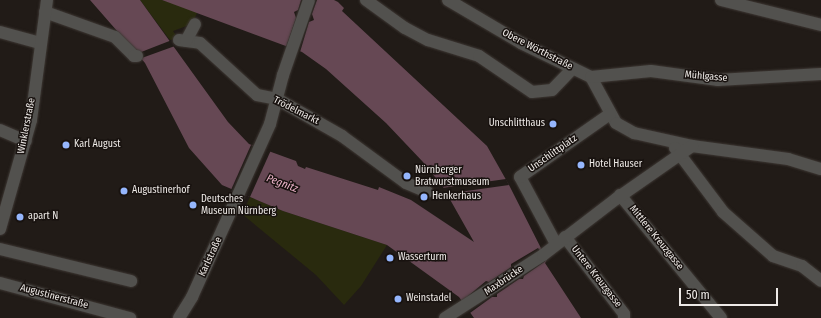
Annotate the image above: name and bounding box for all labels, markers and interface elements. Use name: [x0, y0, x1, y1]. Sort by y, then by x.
street label: Obere Wörthstraße: [500, 27, 574, 73]
street label: Mühlgasse: [684, 69, 728, 85]
street label: Trödelmarkt: [271, 94, 321, 128]
street label: Winklerstraße: [16, 97, 38, 155]
place label: Unschlitthaus: [489, 118, 545, 130]
marker: Unschlitthaus: [548, 119, 558, 129]
street label: Unschlittplatz: [526, 133, 580, 175]
place label: Karl August: [74, 139, 120, 151]
marker: Karl August: [61, 140, 71, 150]
place label: Hotel Hauser: [589, 159, 642, 171]
marker: Hotel Hauser: [576, 160, 586, 170]
place label: Nürnberger Bratwurstmuseum: [415, 164, 490, 188]
marker: Nürnberger Bratwurstmuseum: [402, 171, 412, 181]
water label: Pegnitz: [264, 172, 300, 196]
place label: Augustinerhof: [132, 185, 190, 197]
marker: Augustinerhof: [119, 186, 129, 196]
place label: Henkerhaus: [432, 191, 481, 203]
marker: Henkerhaus: [419, 192, 429, 202]
place label: Deutsches Museum Nürnberg: [201, 193, 276, 216]
marker: Deutsches Museum Nürnberg: [188, 200, 198, 210]
street label: Mittlere Kreuzgasse: [626, 203, 686, 273]
place label: apart N: [28, 211, 58, 223]
marker: apart N: [15, 212, 25, 222]
street label: Karlstraße: [197, 235, 225, 279]
street label: Untere Kreuzgasse: [568, 244, 624, 310]
place label: Wasserturm: [398, 252, 447, 264]
marker: Wasserturm: [385, 253, 395, 263]
street label: Maxbrücke: [482, 264, 526, 298]
scale bar: [681, 280, 780, 306]
street label: Augustinerstraße: [19, 282, 89, 312]
text: 50 m: [686, 288, 710, 302]
place label: Weinstadel: [406, 293, 451, 305]
marker: Weinstadel: [393, 294, 403, 304]

